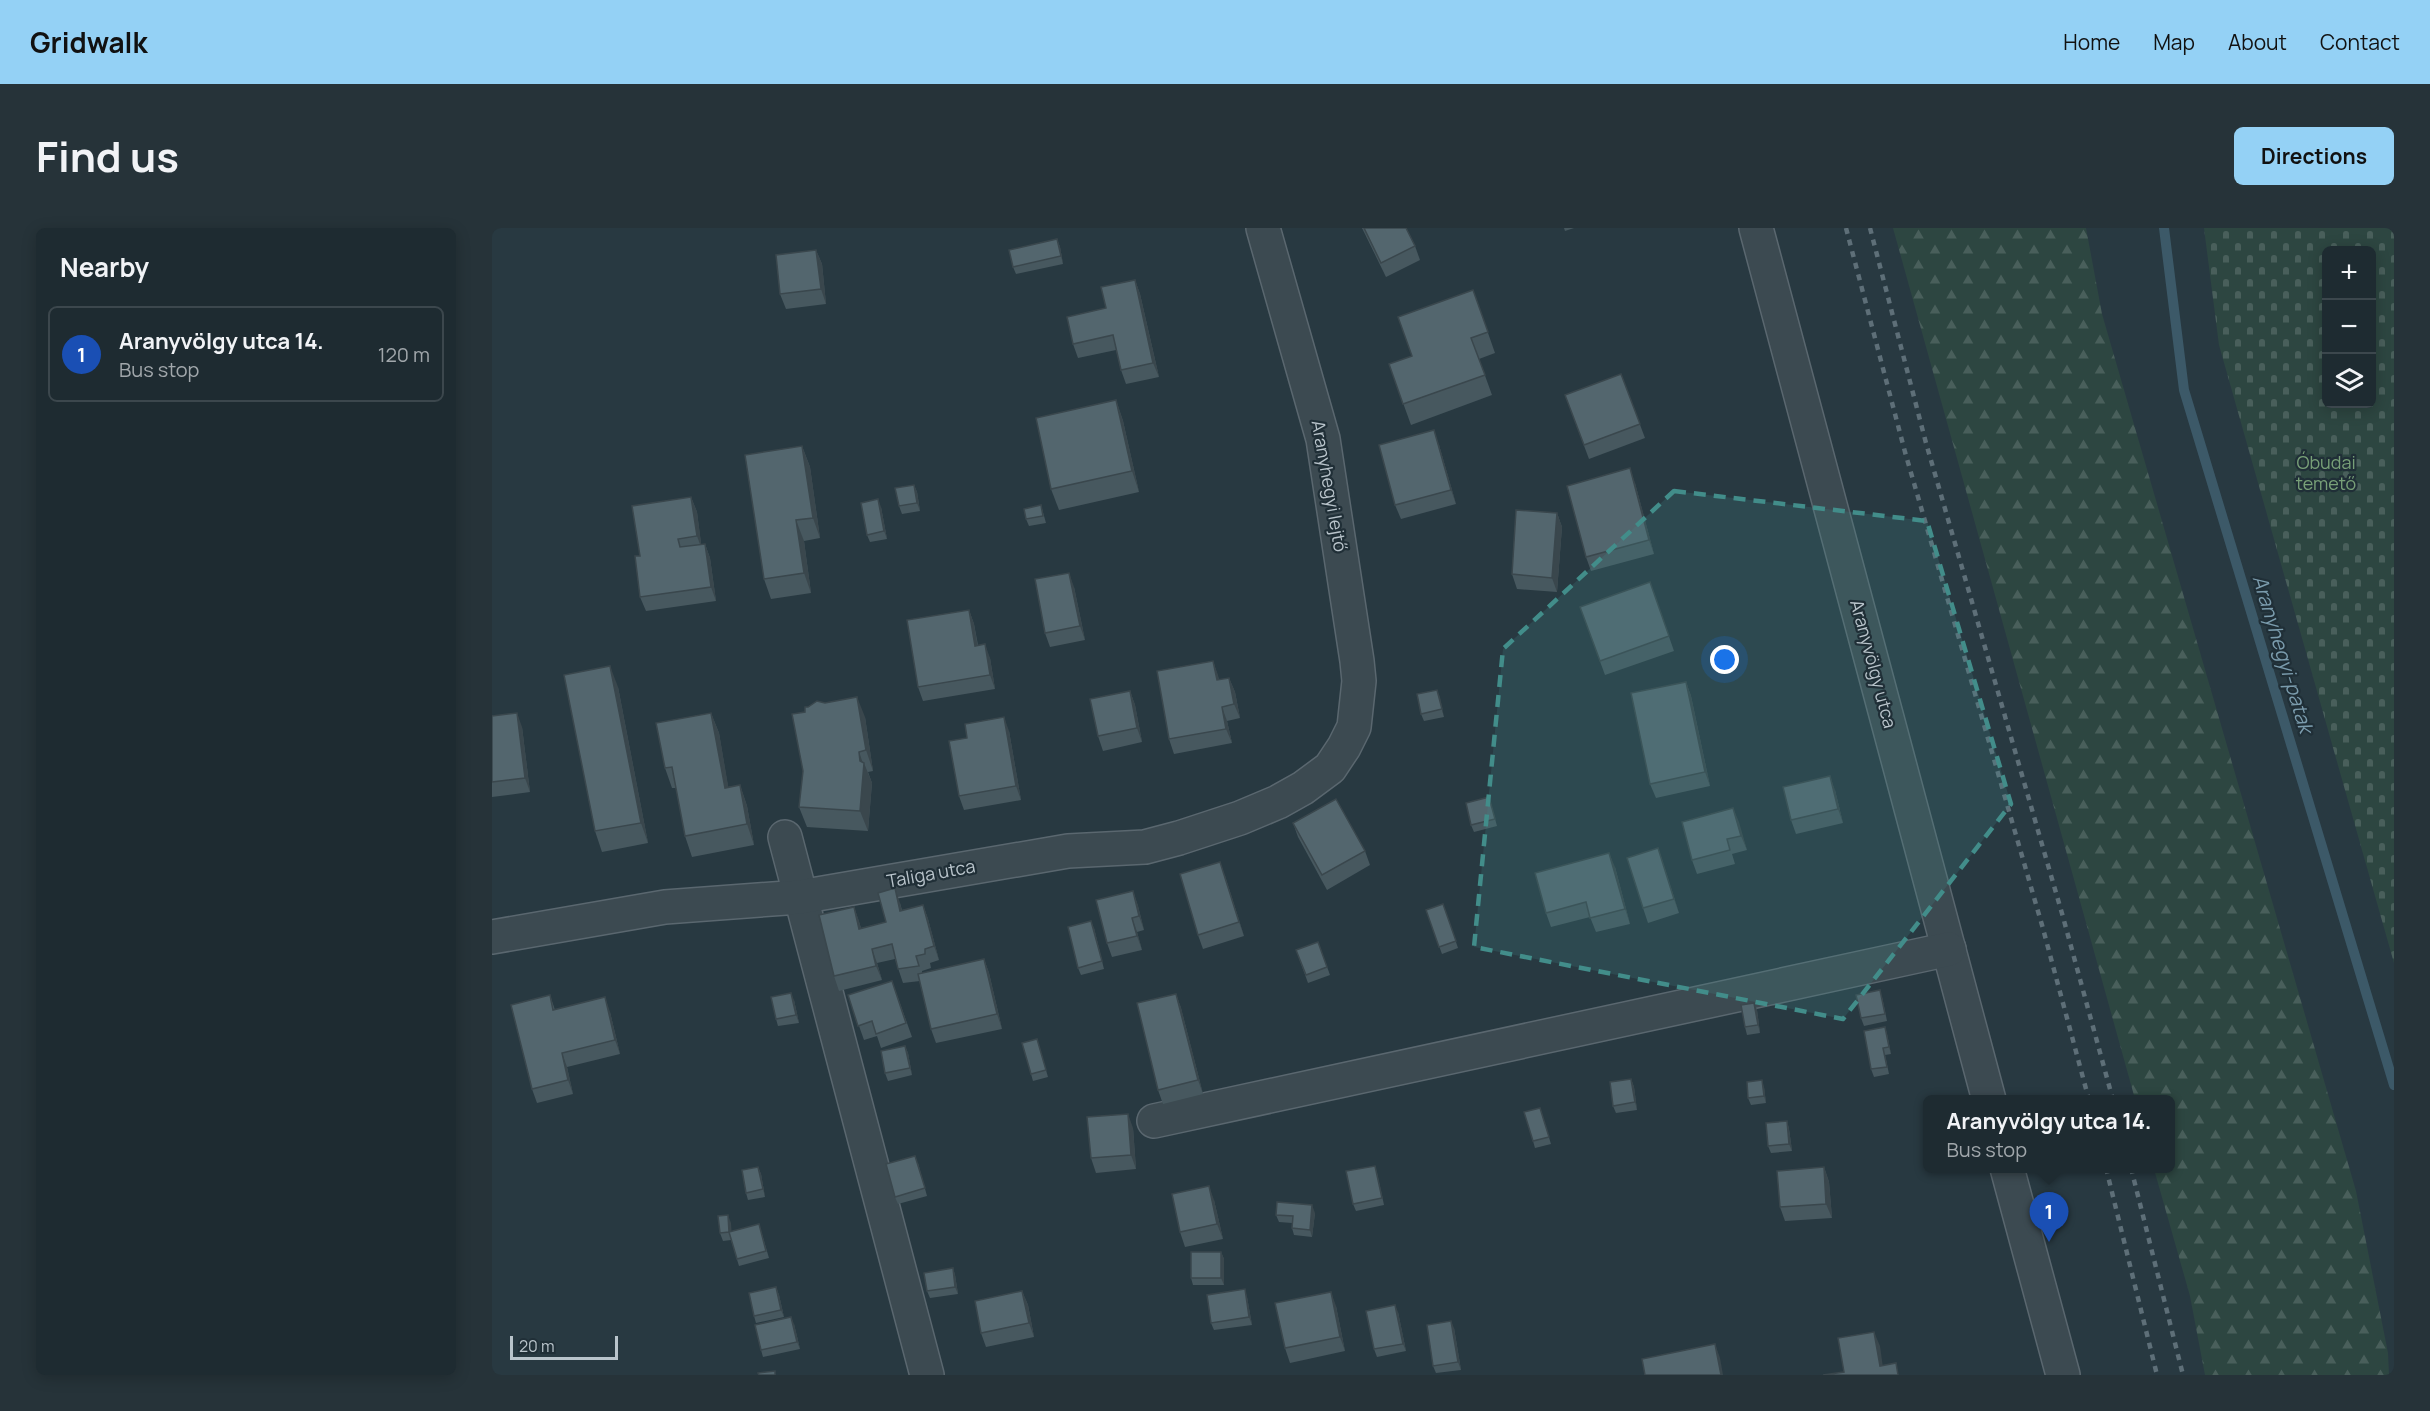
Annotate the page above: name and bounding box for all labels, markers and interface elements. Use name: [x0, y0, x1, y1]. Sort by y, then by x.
text: Gridwalk: [30, 23, 147, 61]
text: Home: [2063, 28, 2120, 56]
text: Map: [2153, 28, 2195, 56]
text: About: [2228, 28, 2287, 56]
text: Contact: [2320, 28, 2400, 56]
text: Find us: [36, 127, 179, 185]
button: Directions: [2234, 127, 2394, 185]
map controls: [2322, 246, 2376, 408]
button: +: [2322, 246, 2376, 300]
text: Nearby: [60, 249, 149, 285]
button: −: [2322, 300, 2376, 354]
text: Aranyvölgy utca 14.: [119, 326, 324, 356]
text: 1: [77, 341, 86, 368]
text: 120 m: [378, 341, 430, 368]
button: layers: [2322, 354, 2376, 408]
text: Bus stop: [119, 356, 199, 383]
street label: Aranyhegyi lejtő: [1307, 418, 1353, 554]
park label: Óbudai temető: [2296, 450, 2356, 495]
water label: Aranyhegyi-patak: [2247, 572, 2321, 739]
street label: Aranyvölgy utca: [1845, 597, 1903, 731]
your location: [1710, 645, 1739, 674]
street label: Taliga utca: [885, 853, 977, 893]
popup: [1923, 1095, 2175, 1173]
text: Aranyvölgy utca 14.: [1947, 1106, 2151, 1136]
text: Bus stop: [1947, 1136, 2027, 1163]
pin: 1: [2030, 1192, 2068, 1242]
scale bar: [510, 1333, 618, 1360]
text: 20 m: [519, 1335, 555, 1357]

